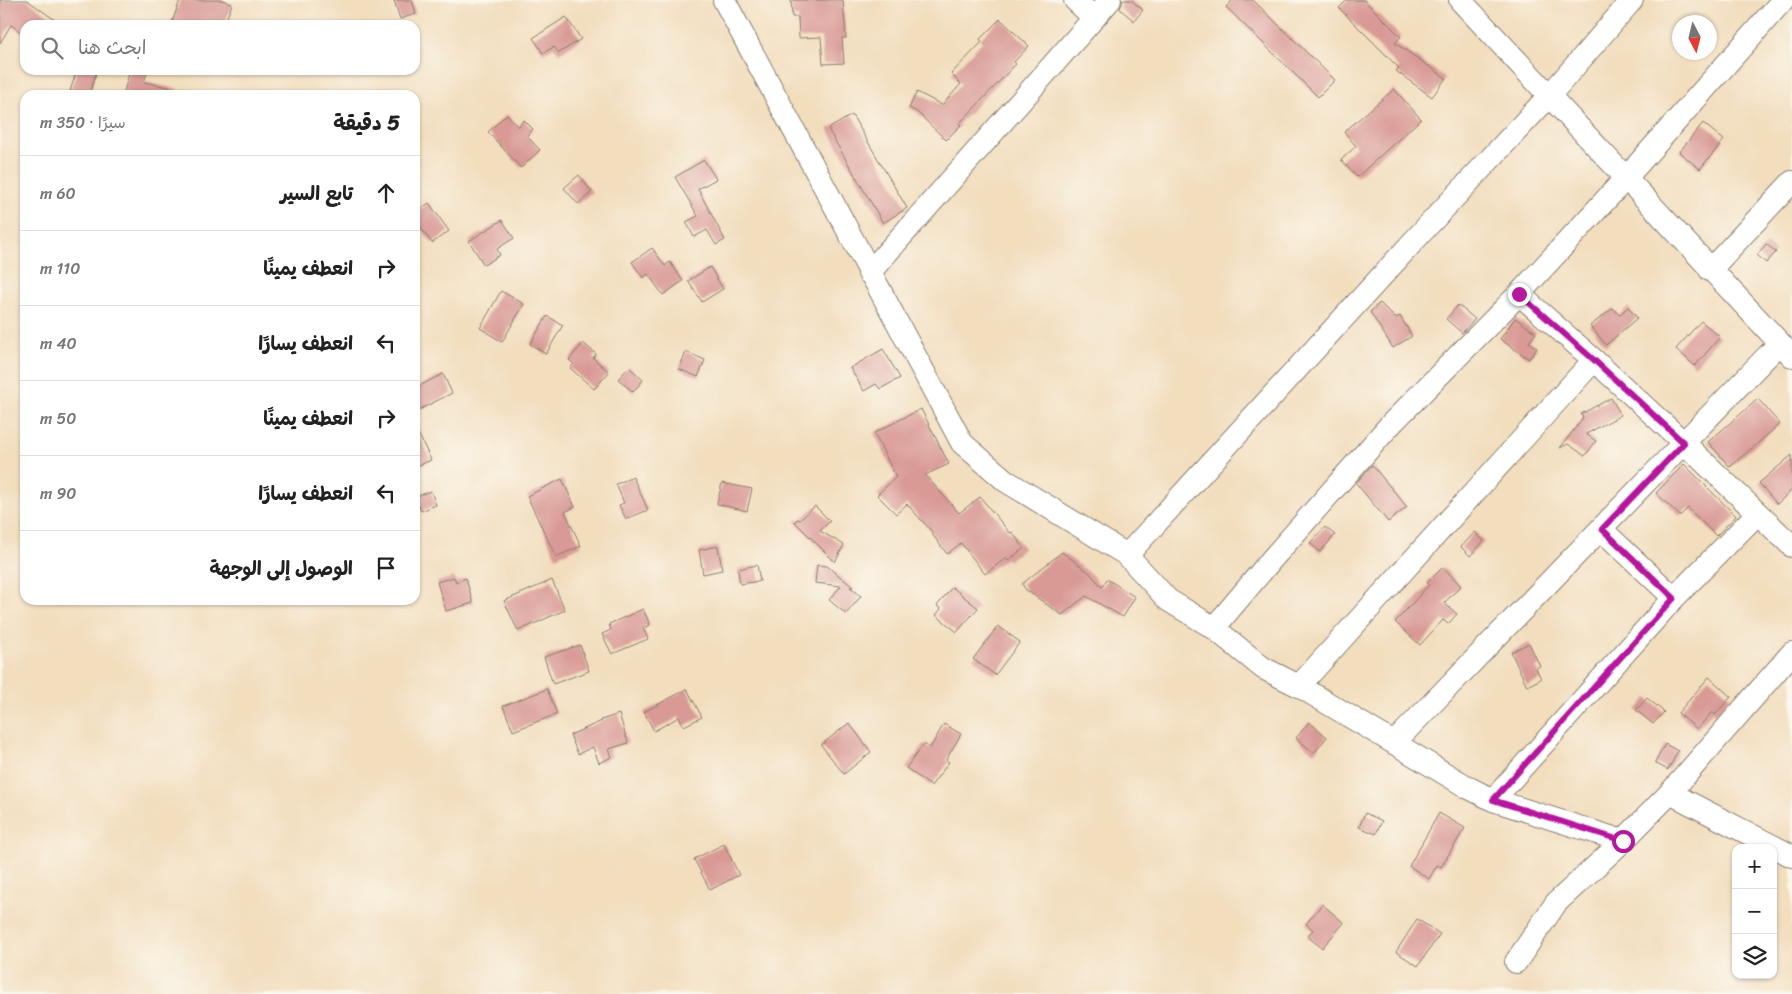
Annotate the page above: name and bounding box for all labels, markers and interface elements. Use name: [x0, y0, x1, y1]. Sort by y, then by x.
north arrow: [1672, 15, 1717, 60]
search box: [20, 20, 420, 75]
text: ابحث هنا: [78, 31, 146, 64]
icon: search: [38, 34, 66, 62]
text: 5 دقيقة: [333, 104, 400, 142]
text: سيرًا · 350 m: [40, 108, 126, 137]
text: تابع السير: [280, 177, 353, 210]
text: 60 m: [40, 179, 76, 208]
icon: ahead: [372, 179, 400, 207]
text: انعطف يمينًا: [263, 252, 353, 285]
text: 110 m: [40, 254, 80, 283]
icon: right: [372, 254, 400, 282]
route end: [1508, 283, 1531, 306]
text: انعطف يسارًا: [258, 327, 353, 360]
text: 40 m: [40, 329, 77, 358]
icon: left: [372, 329, 400, 357]
text: انعطف يمينًا: [263, 402, 353, 435]
text: 50 m: [40, 404, 76, 433]
icon: right: [372, 404, 400, 432]
text: انعطف يسارًا: [258, 477, 353, 510]
text: 90 m: [40, 479, 76, 508]
icon: left: [372, 479, 400, 507]
text: الوصول إلى الوجهة: [210, 552, 353, 585]
icon: arrive: [372, 554, 400, 582]
route start: [1612, 830, 1635, 853]
map controls: [1732, 844, 1777, 979]
button: +: [1732, 844, 1777, 889]
button: −: [1732, 889, 1777, 934]
button: layers: [1732, 934, 1777, 979]

